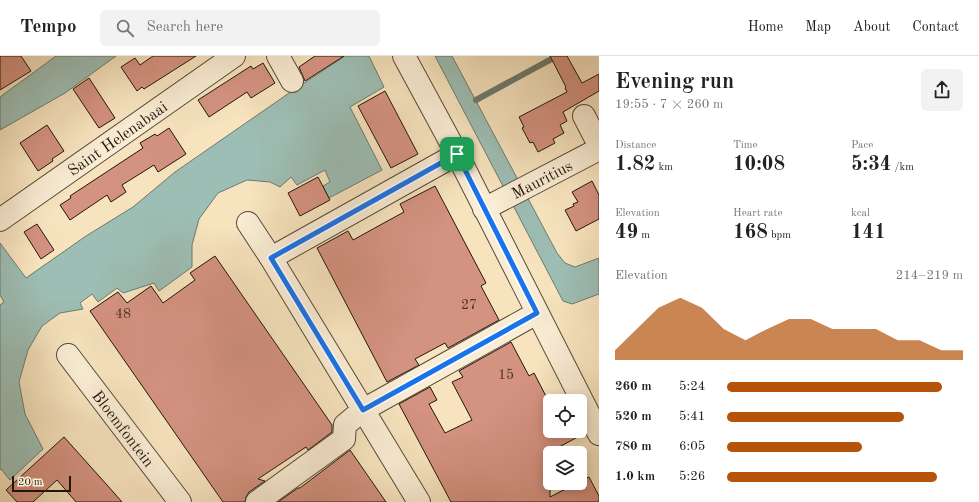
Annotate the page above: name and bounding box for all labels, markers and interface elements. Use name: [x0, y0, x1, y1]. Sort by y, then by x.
search box: [100, 10, 380, 46]
icon: search: [114, 17, 136, 39]
text: Tempo: [20, 18, 76, 37]
text: Search here: [146, 20, 223, 35]
text: Home: [748, 20, 783, 34]
text: Map: [805, 20, 831, 34]
text: About: [853, 20, 890, 34]
text: Contact: [912, 20, 959, 34]
button: share: [921, 69, 963, 111]
text: Evening run: [615, 71, 734, 93]
text: 19:55 · 7 × 260 m: [615, 98, 723, 111]
street label: Saint Helenabaai: [66, 99, 171, 180]
pin: [440, 137, 474, 171]
text: Distance: [615, 140, 656, 151]
text: Time: [733, 140, 758, 151]
text: Pace: [851, 140, 873, 151]
icon: arrive: [446, 143, 468, 165]
text: 1.82: [615, 155, 655, 175]
text: 10:08: [733, 155, 785, 175]
text: 5:34: [851, 155, 891, 175]
street label: Mauritius: [510, 158, 576, 203]
text: km: [655, 162, 673, 173]
text: /km: [891, 162, 914, 173]
text: Elevation: [615, 208, 660, 219]
text: Heart rate: [733, 208, 782, 219]
text: kcal: [851, 208, 870, 219]
text: 49: [615, 223, 638, 243]
text: 168: [733, 223, 768, 243]
text: 141: [851, 223, 886, 243]
text: m: [638, 230, 650, 241]
text: bpm: [768, 230, 791, 241]
text: Elevation: [615, 269, 668, 282]
text: 214–219 m: [896, 269, 963, 282]
house number: 27: [461, 298, 477, 312]
house number: 48: [115, 307, 131, 321]
house number: 15: [498, 368, 514, 382]
text: 260 m: [615, 380, 652, 393]
text: 5:24: [679, 380, 705, 393]
street label: Bloemfontein: [88, 388, 156, 471]
map controls: [543, 394, 587, 490]
button: locate: [543, 394, 587, 438]
text: 520 m: [615, 410, 652, 423]
text: 5:41: [679, 410, 705, 423]
text: 780 m: [615, 440, 652, 453]
text: 6:05: [679, 440, 705, 453]
button: layers: [543, 446, 587, 490]
text: 1.0 km: [615, 470, 655, 483]
text: 5:26: [679, 470, 705, 483]
scale bar: [12, 474, 71, 493]
text: 20 m: [18, 477, 43, 488]

